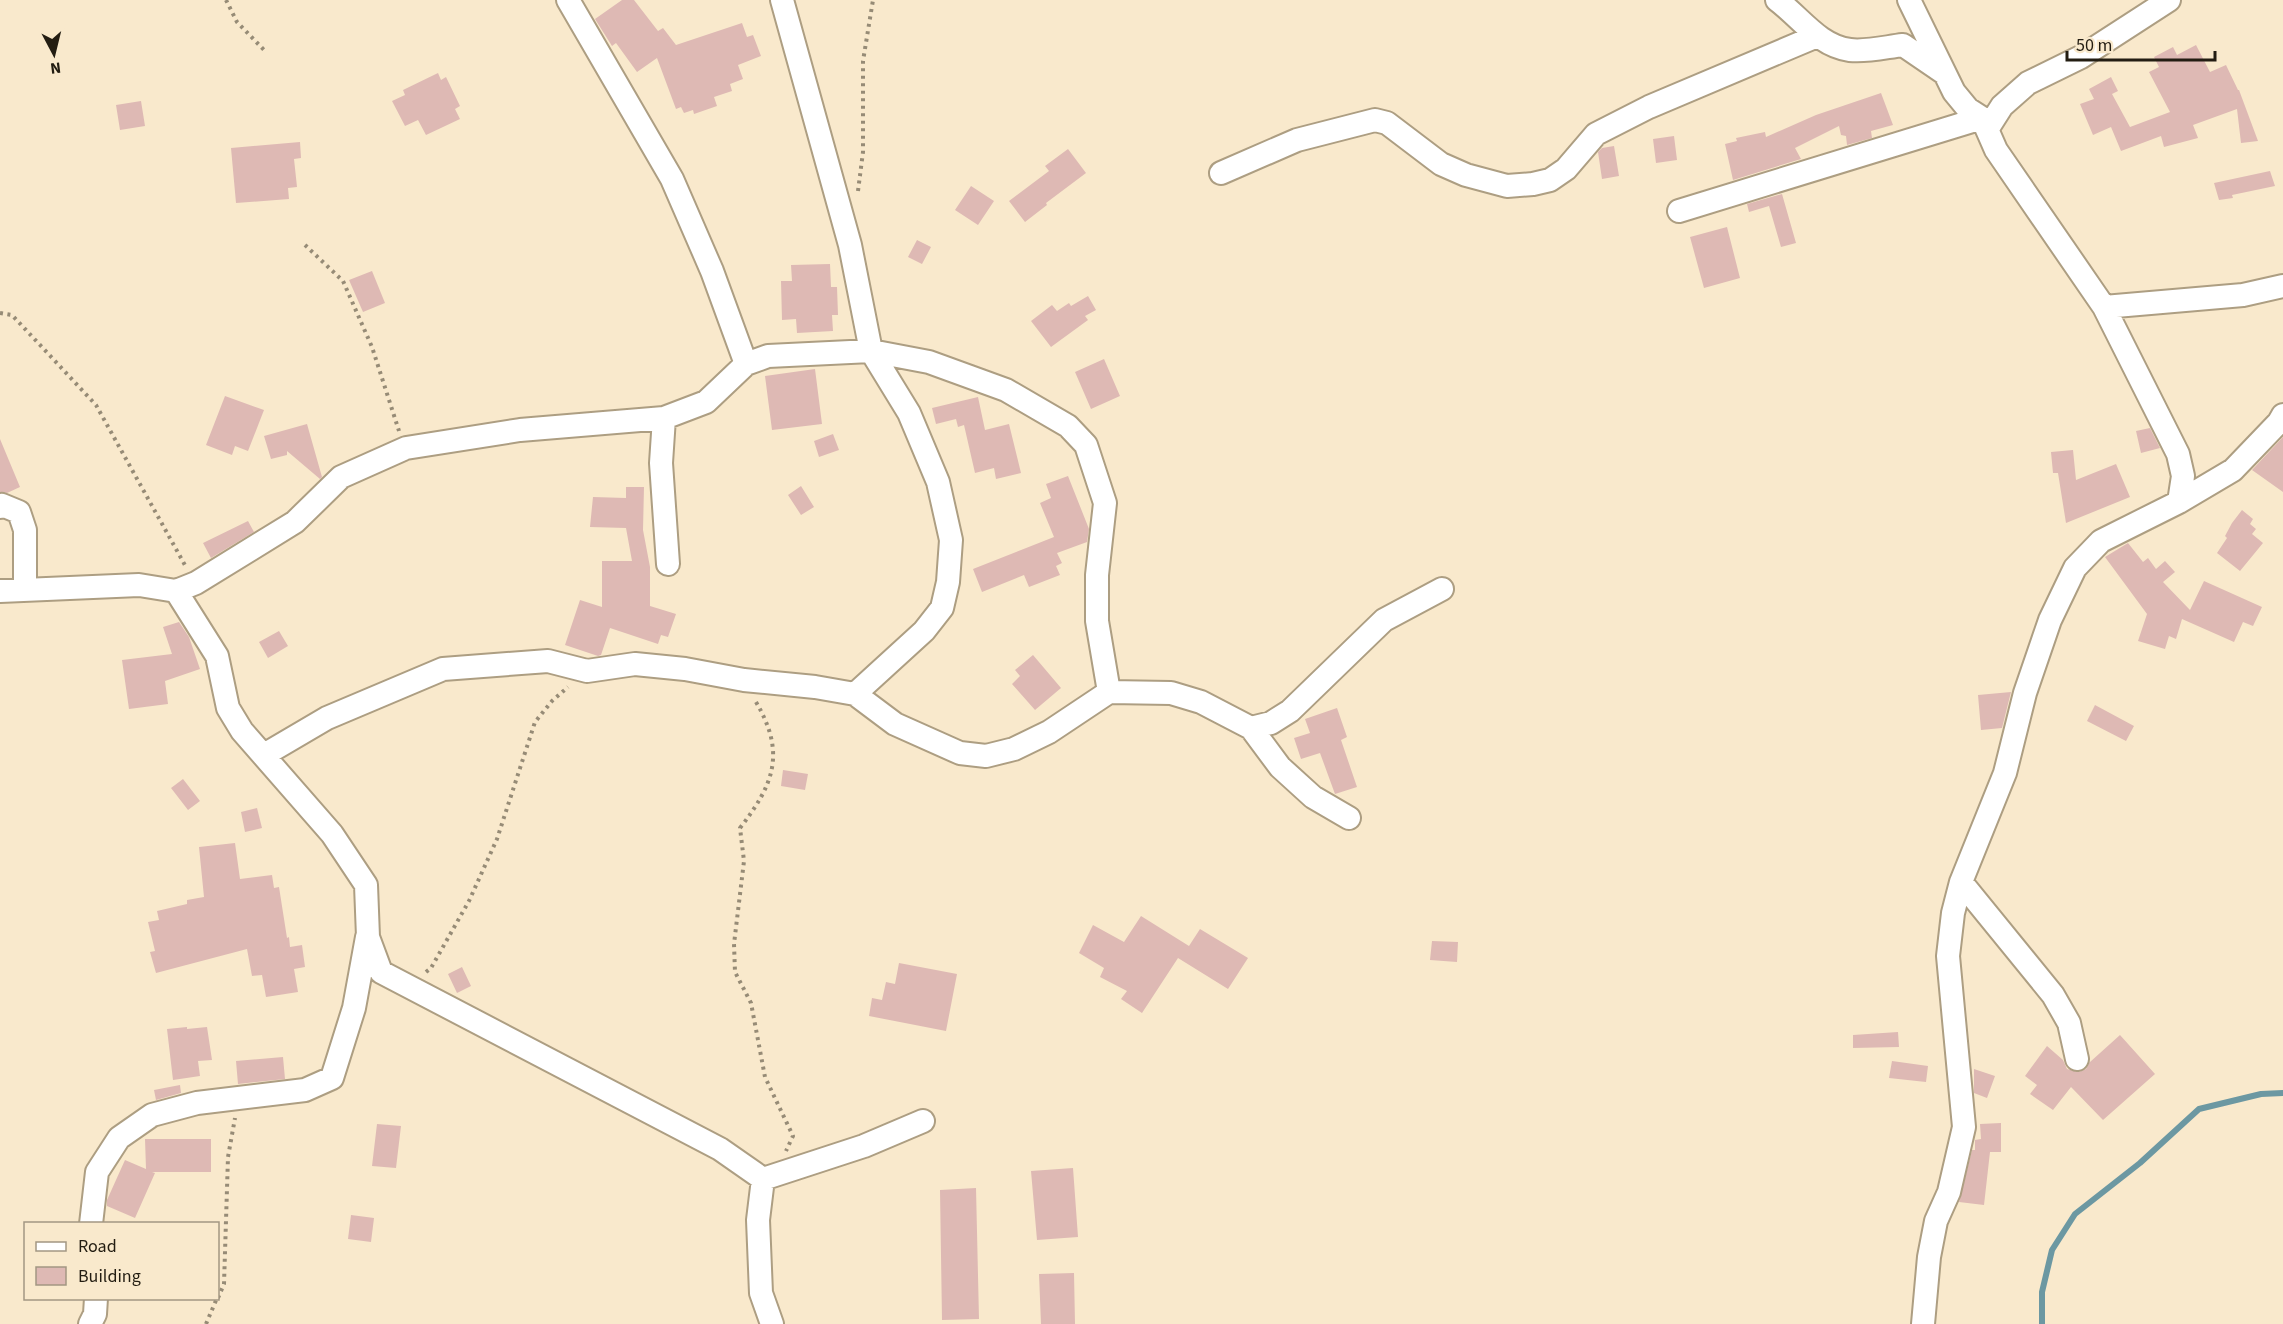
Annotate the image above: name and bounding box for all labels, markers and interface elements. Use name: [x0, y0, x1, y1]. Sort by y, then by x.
north arrow: [24, 24, 84, 84]
scale bar: [2067, 24, 2216, 62]
text: 50 m: [2076, 33, 2112, 58]
text: N: [49, 56, 62, 79]
legend: [24, 1222, 219, 1300]
text: Road: [78, 1234, 117, 1259]
text: Building: [78, 1264, 141, 1289]

